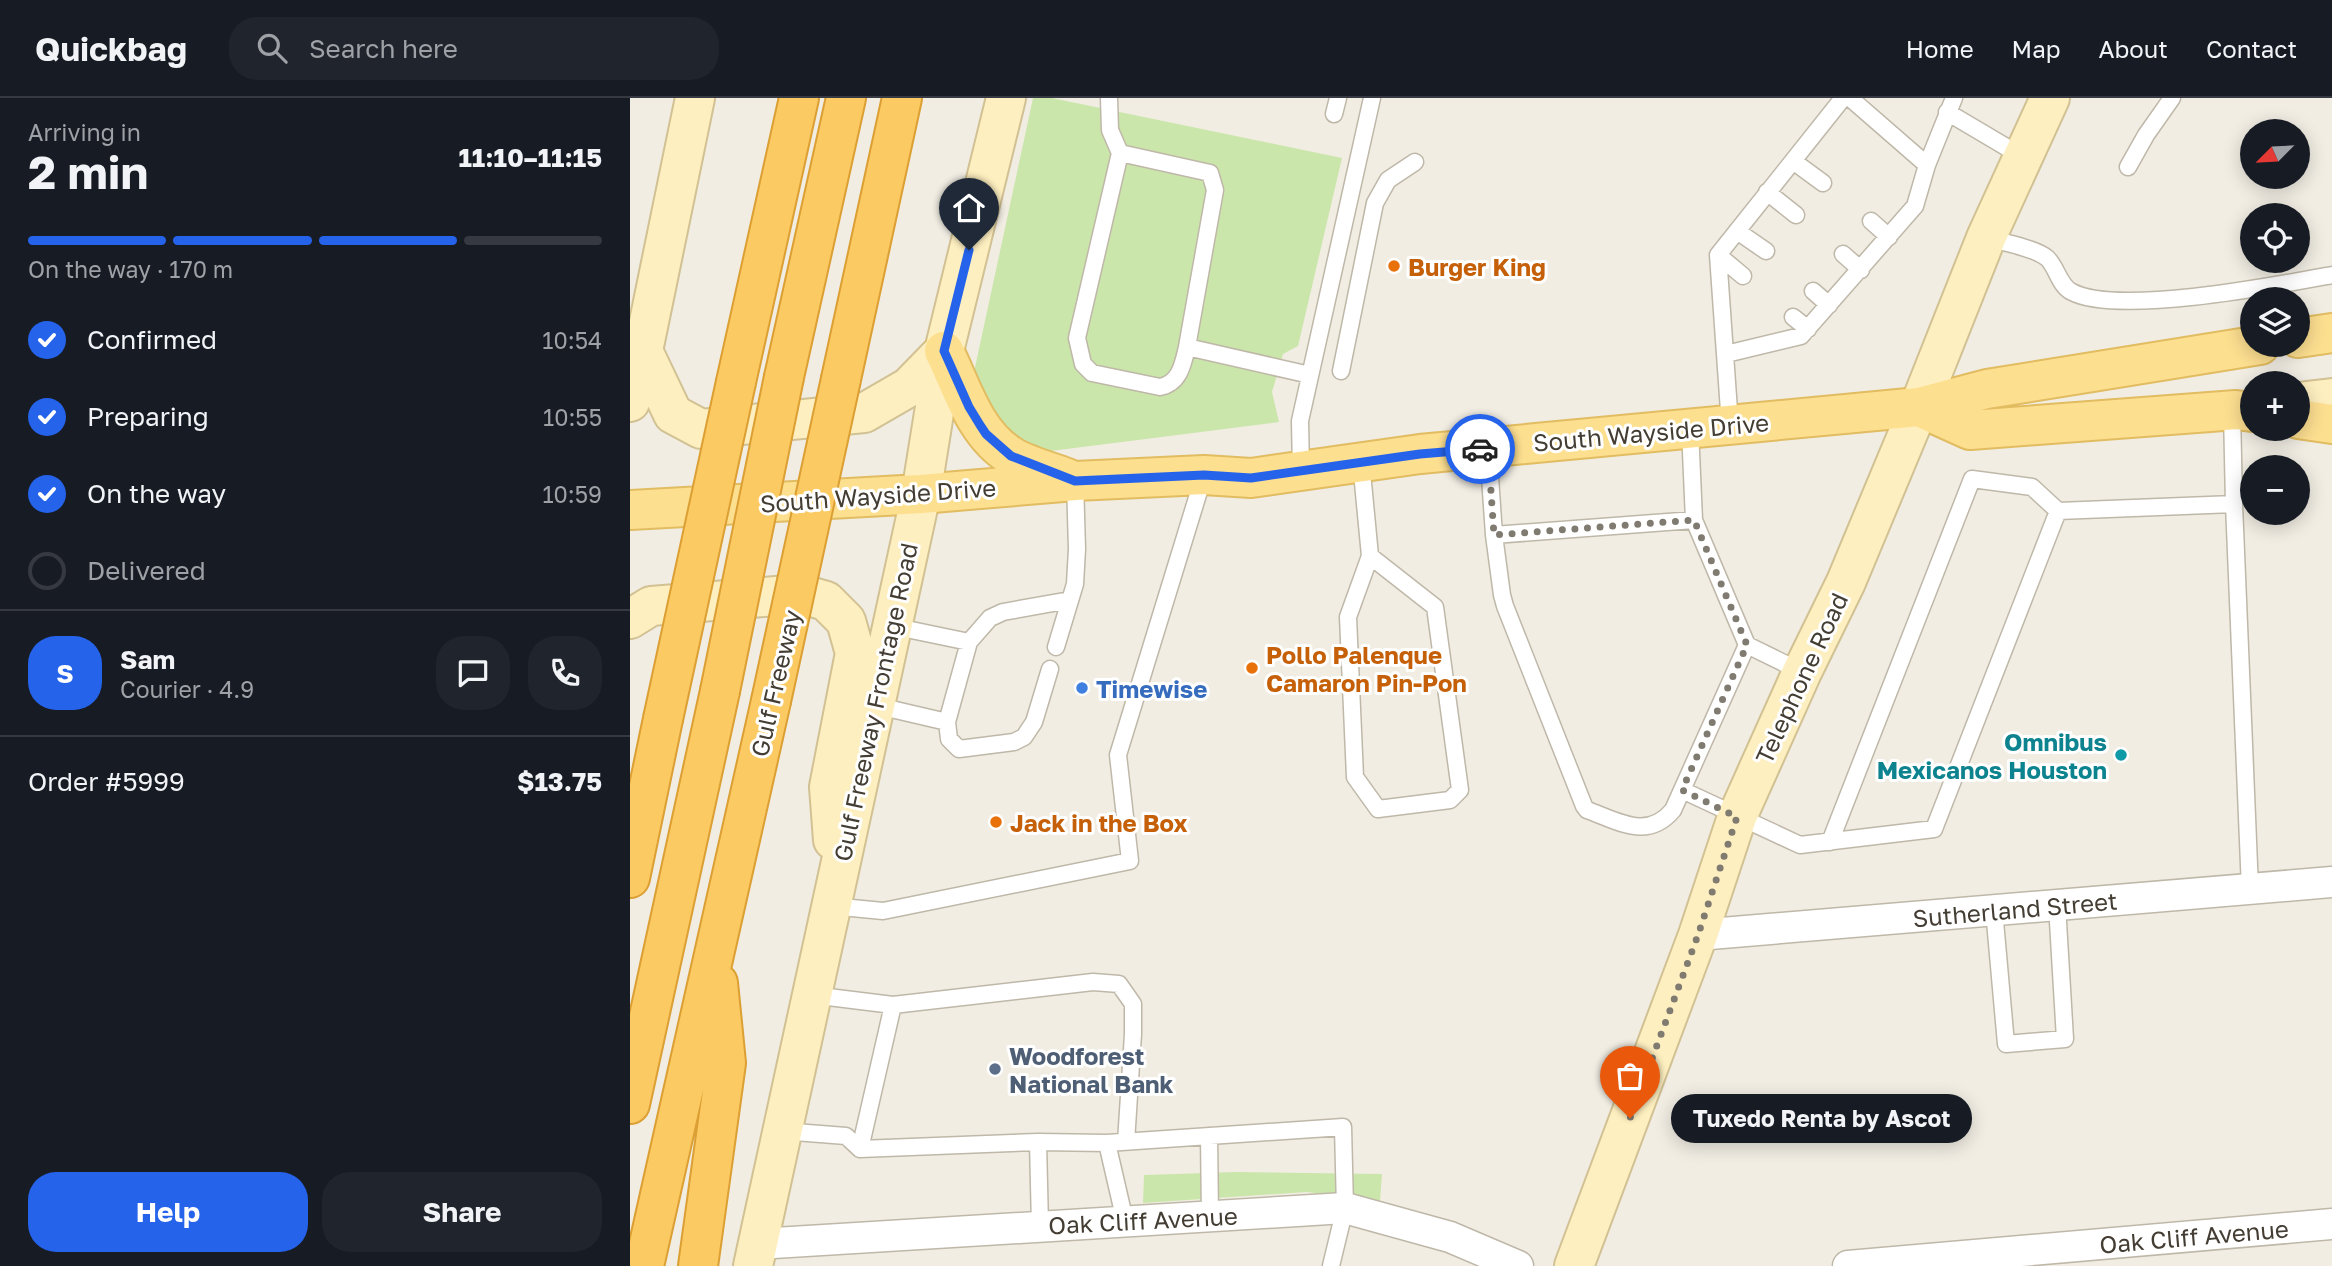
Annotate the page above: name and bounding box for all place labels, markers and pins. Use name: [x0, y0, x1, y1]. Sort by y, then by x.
pin: [939, 178, 999, 250]
place label: Burger King: [1408, 252, 1546, 281]
marker: Burger King: [1386, 258, 1402, 274]
place label: Pollo Palenque Camaron Pin-Pon: [1266, 640, 1467, 697]
marker: Pollo Palenque Camaron Pin-Pon: [1244, 660, 1260, 676]
place label: Timewise: [1096, 674, 1207, 703]
marker: Timewise: [1074, 680, 1090, 696]
place label: Omnibus Mexicanos Houston: [1877, 727, 2107, 784]
marker: Omnibus Mexicanos Houston: [2113, 747, 2129, 763]
place label: Jack in the Box: [1010, 808, 1188, 837]
marker: Jack in the Box: [988, 814, 1004, 830]
place label: Woodforest National Bank: [1009, 1041, 1174, 1098]
pin: [1600, 1046, 1660, 1118]
marker: Woodforest National Bank: [987, 1061, 1003, 1077]
callout: Tuxedo Renta by Ascot: [1672, 1094, 1973, 1142]

